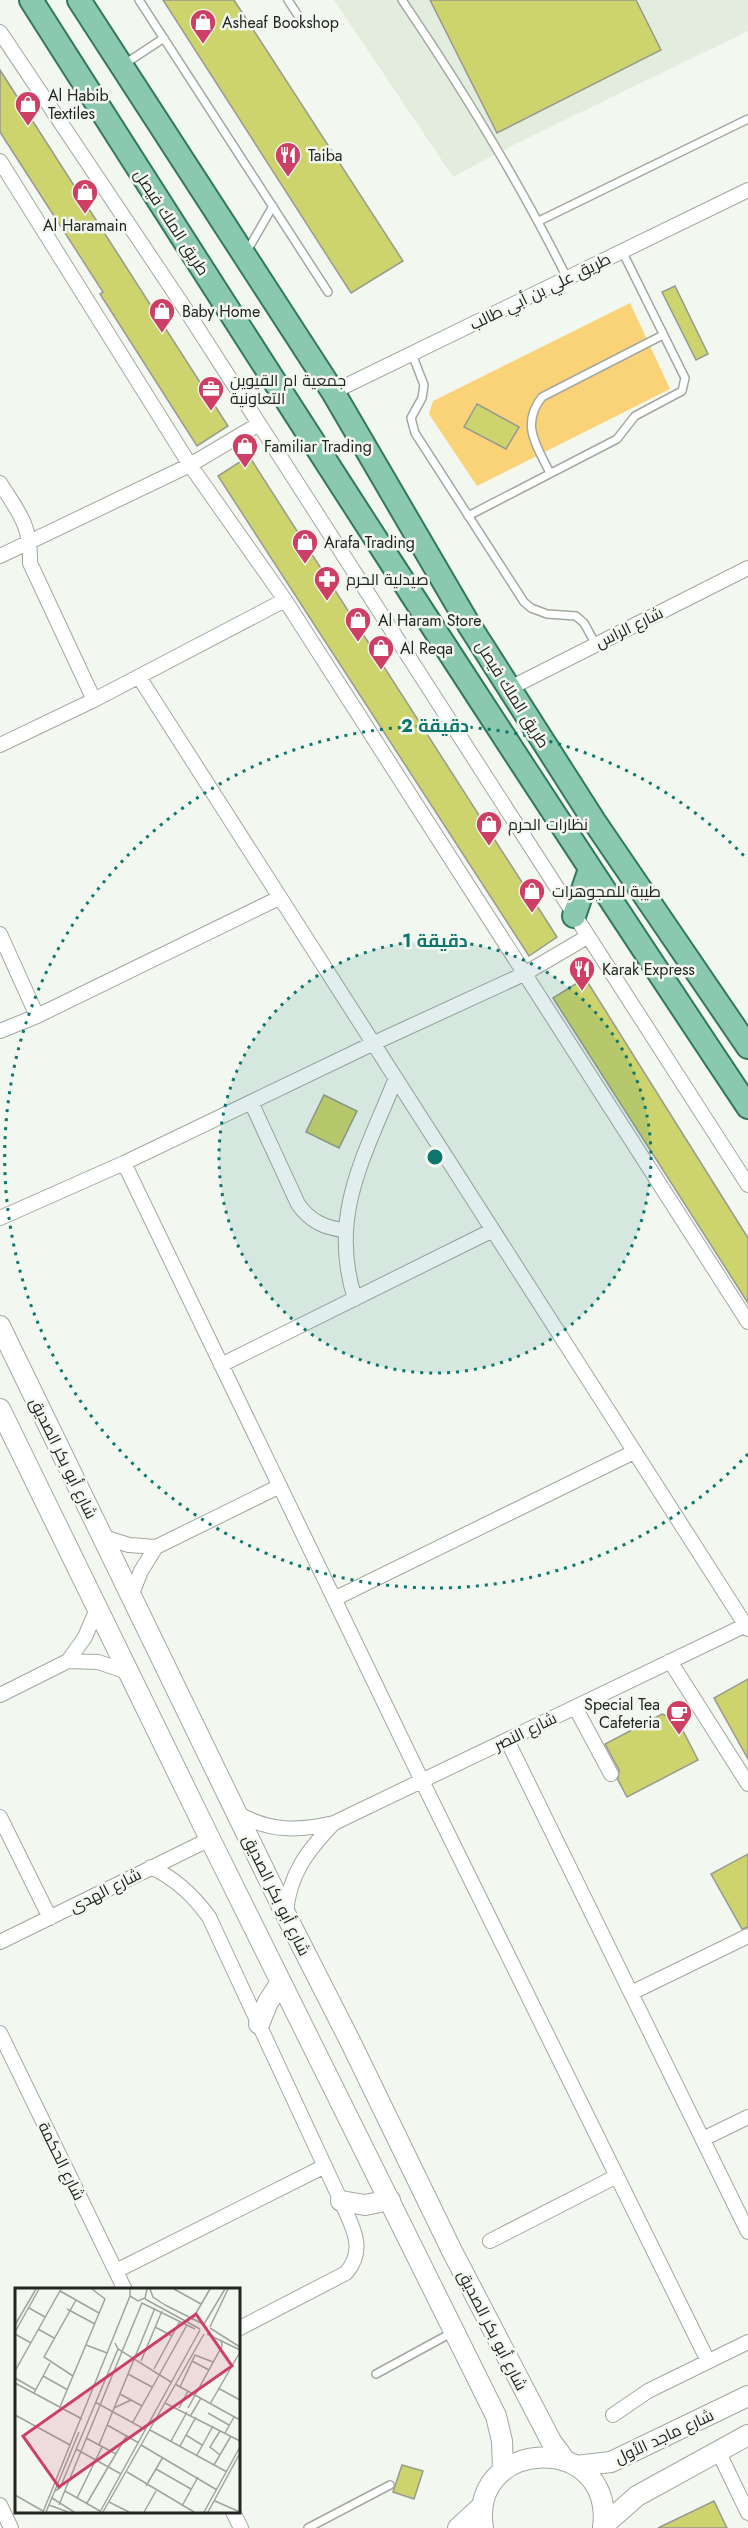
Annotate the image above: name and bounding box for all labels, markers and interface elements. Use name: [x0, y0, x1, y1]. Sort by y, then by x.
shop icon: Asheaf Bookshop: [188, 7, 218, 45]
place label: Asheaf Bookshop: [222, 11, 339, 34]
place label: Al Habib Textiles: [48, 84, 109, 125]
shop icon: Al Habib Textiles: [13, 89, 43, 127]
restaurant icon: Taiba: [273, 140, 303, 178]
place label: Taiba: [308, 144, 343, 167]
street label: طريق الملك فيصل: [128, 164, 215, 280]
shop icon: Al Haramain: [70, 177, 100, 215]
place label: Al Haramain: [43, 214, 127, 237]
street label: طريق علي بن أبي طالب: [466, 247, 615, 337]
shop icon: Baby Home: [147, 296, 177, 334]
place label: Baby Home: [182, 300, 260, 323]
place label: جمعية ام القيوين التعاونية: [230, 369, 346, 410]
office icon: جمعية ام القيوين التعاونية: [196, 374, 226, 412]
shop icon: Familiar Trading: [230, 431, 260, 469]
place label: Familiar Trading: [264, 435, 372, 458]
shop icon: Arafa Trading: [290, 527, 320, 565]
place label: Arafa Trading: [324, 531, 415, 554]
pharmacy icon: صيدلية الحرم: [312, 564, 342, 602]
place label: صيدلية الحرم: [346, 568, 429, 591]
street label: شارع الراس: [591, 601, 667, 654]
shop icon: Al Haram Store: [343, 605, 373, 643]
place label: Al Haram Store: [378, 609, 481, 632]
shop icon: Al Reqa: [366, 633, 396, 671]
street label: طريق الملك فيصل: [470, 636, 555, 752]
place label: Al Reqa: [400, 637, 453, 660]
text: 2 دقيقة: [401, 713, 469, 739]
shop icon: نظارات الحرم: [474, 809, 504, 847]
place label: نظارات الحرم: [508, 813, 588, 836]
shop icon: طيبة للمجوهرات: [517, 876, 547, 914]
place label: طيبة للمجوهرات: [552, 880, 661, 903]
text: 1 دقيقة: [402, 928, 468, 954]
restaurant icon: Karak Express: [567, 954, 597, 992]
place label: Karak Express: [602, 958, 695, 981]
centre of rings: [425, 1147, 445, 1167]
street label: شارع أبو بكر الصديق: [24, 1394, 103, 1523]
place label: Special Tea Cafeteria: [584, 1693, 660, 1734]
cafe icon: Special Tea Cafeteria: [664, 1698, 694, 1736]
street label: شارع النصر: [489, 1706, 560, 1757]
street label: شارع أبو بكر الصديق: [237, 1831, 316, 1960]
street label: شارع الهدى: [65, 1863, 145, 1918]
street label: شارع الحكمة: [33, 2118, 90, 2204]
street label: شارع أبو بكر الصديق: [452, 2266, 533, 2394]
inset map: [15, 2288, 240, 2513]
street label: شارع ماجد الأول: [611, 2403, 718, 2469]

